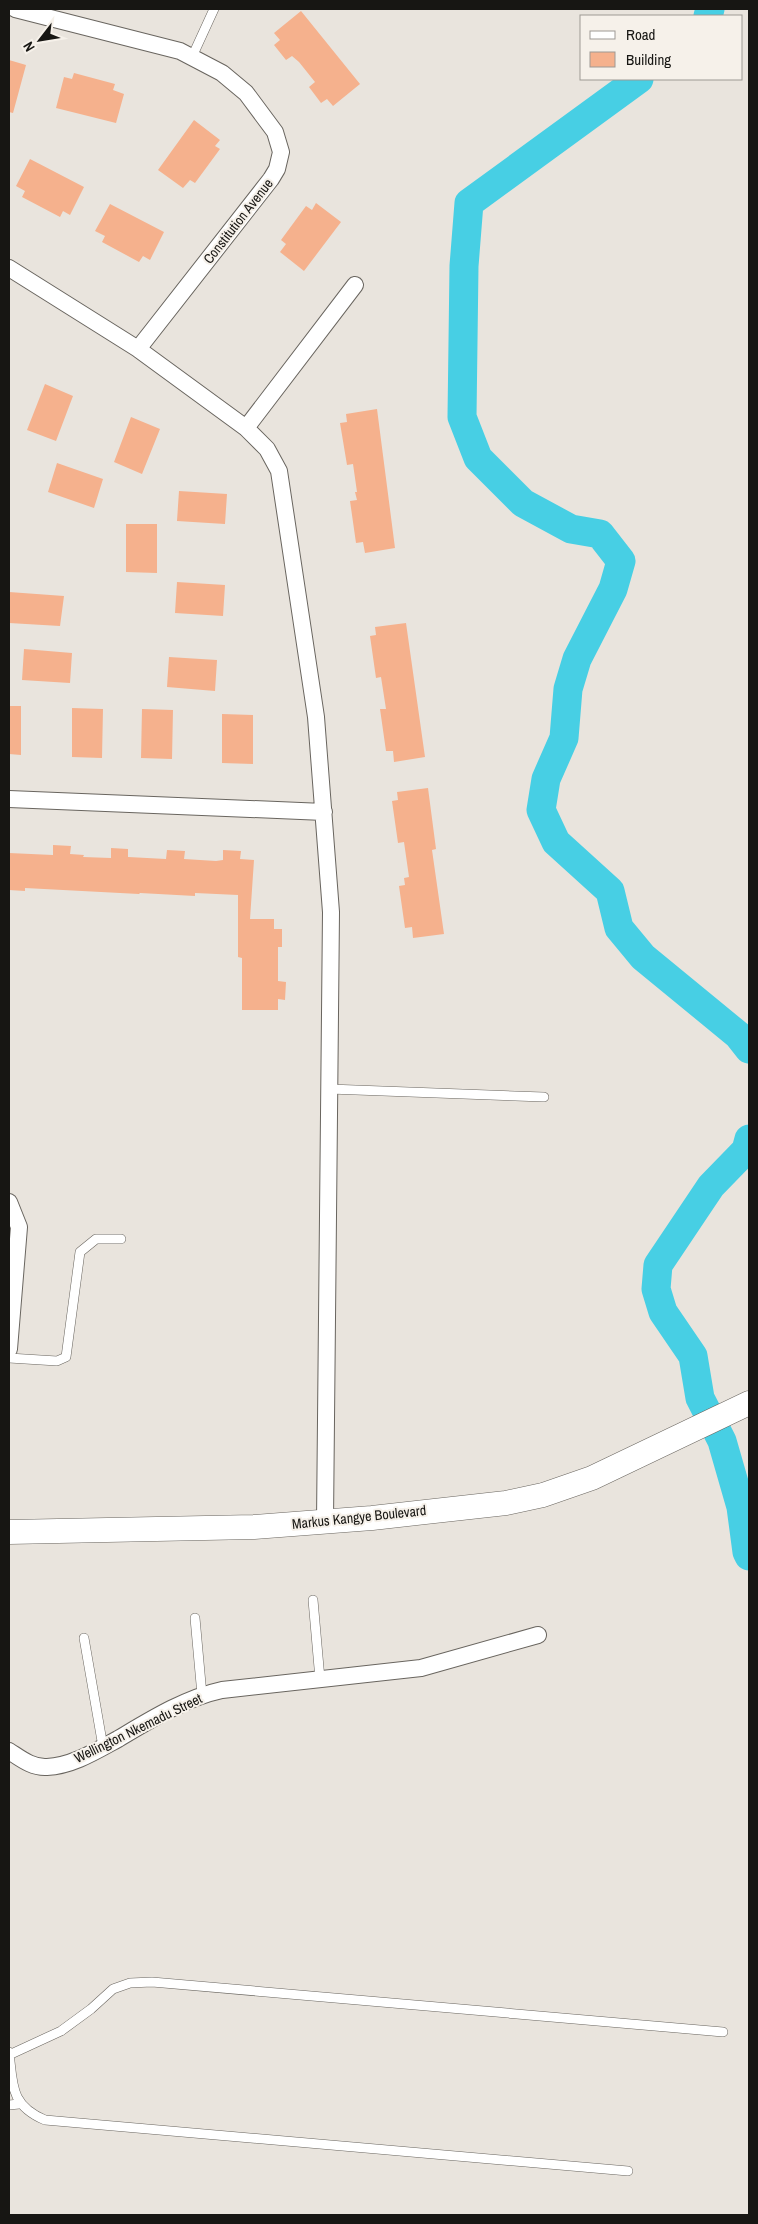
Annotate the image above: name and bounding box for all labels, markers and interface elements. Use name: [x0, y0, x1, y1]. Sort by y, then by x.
north arrow: [15, 15, 65, 65]
legend: [580, 15, 743, 80]
text: Road: [626, 24, 655, 45]
text: N: [19, 39, 39, 55]
text: Building: [626, 49, 671, 70]
street label: Constitution Avenue: [199, 175, 277, 267]
street label: Markus Kangye Boulevard: [291, 1501, 427, 1533]
street label: Wellington Nkemadu Street: [71, 1689, 205, 1767]

